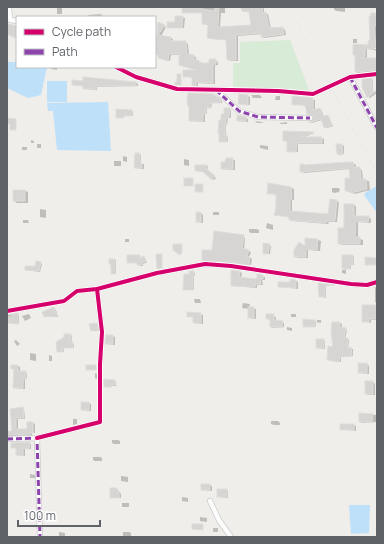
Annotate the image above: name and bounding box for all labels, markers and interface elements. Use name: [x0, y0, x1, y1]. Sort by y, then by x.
legend: [16, 16, 156, 68]
text: Cycle path: [52, 23, 111, 40]
text: Path: [52, 43, 78, 60]
scale bar: [18, 502, 100, 528]
text: 100 m: [24, 507, 56, 524]

